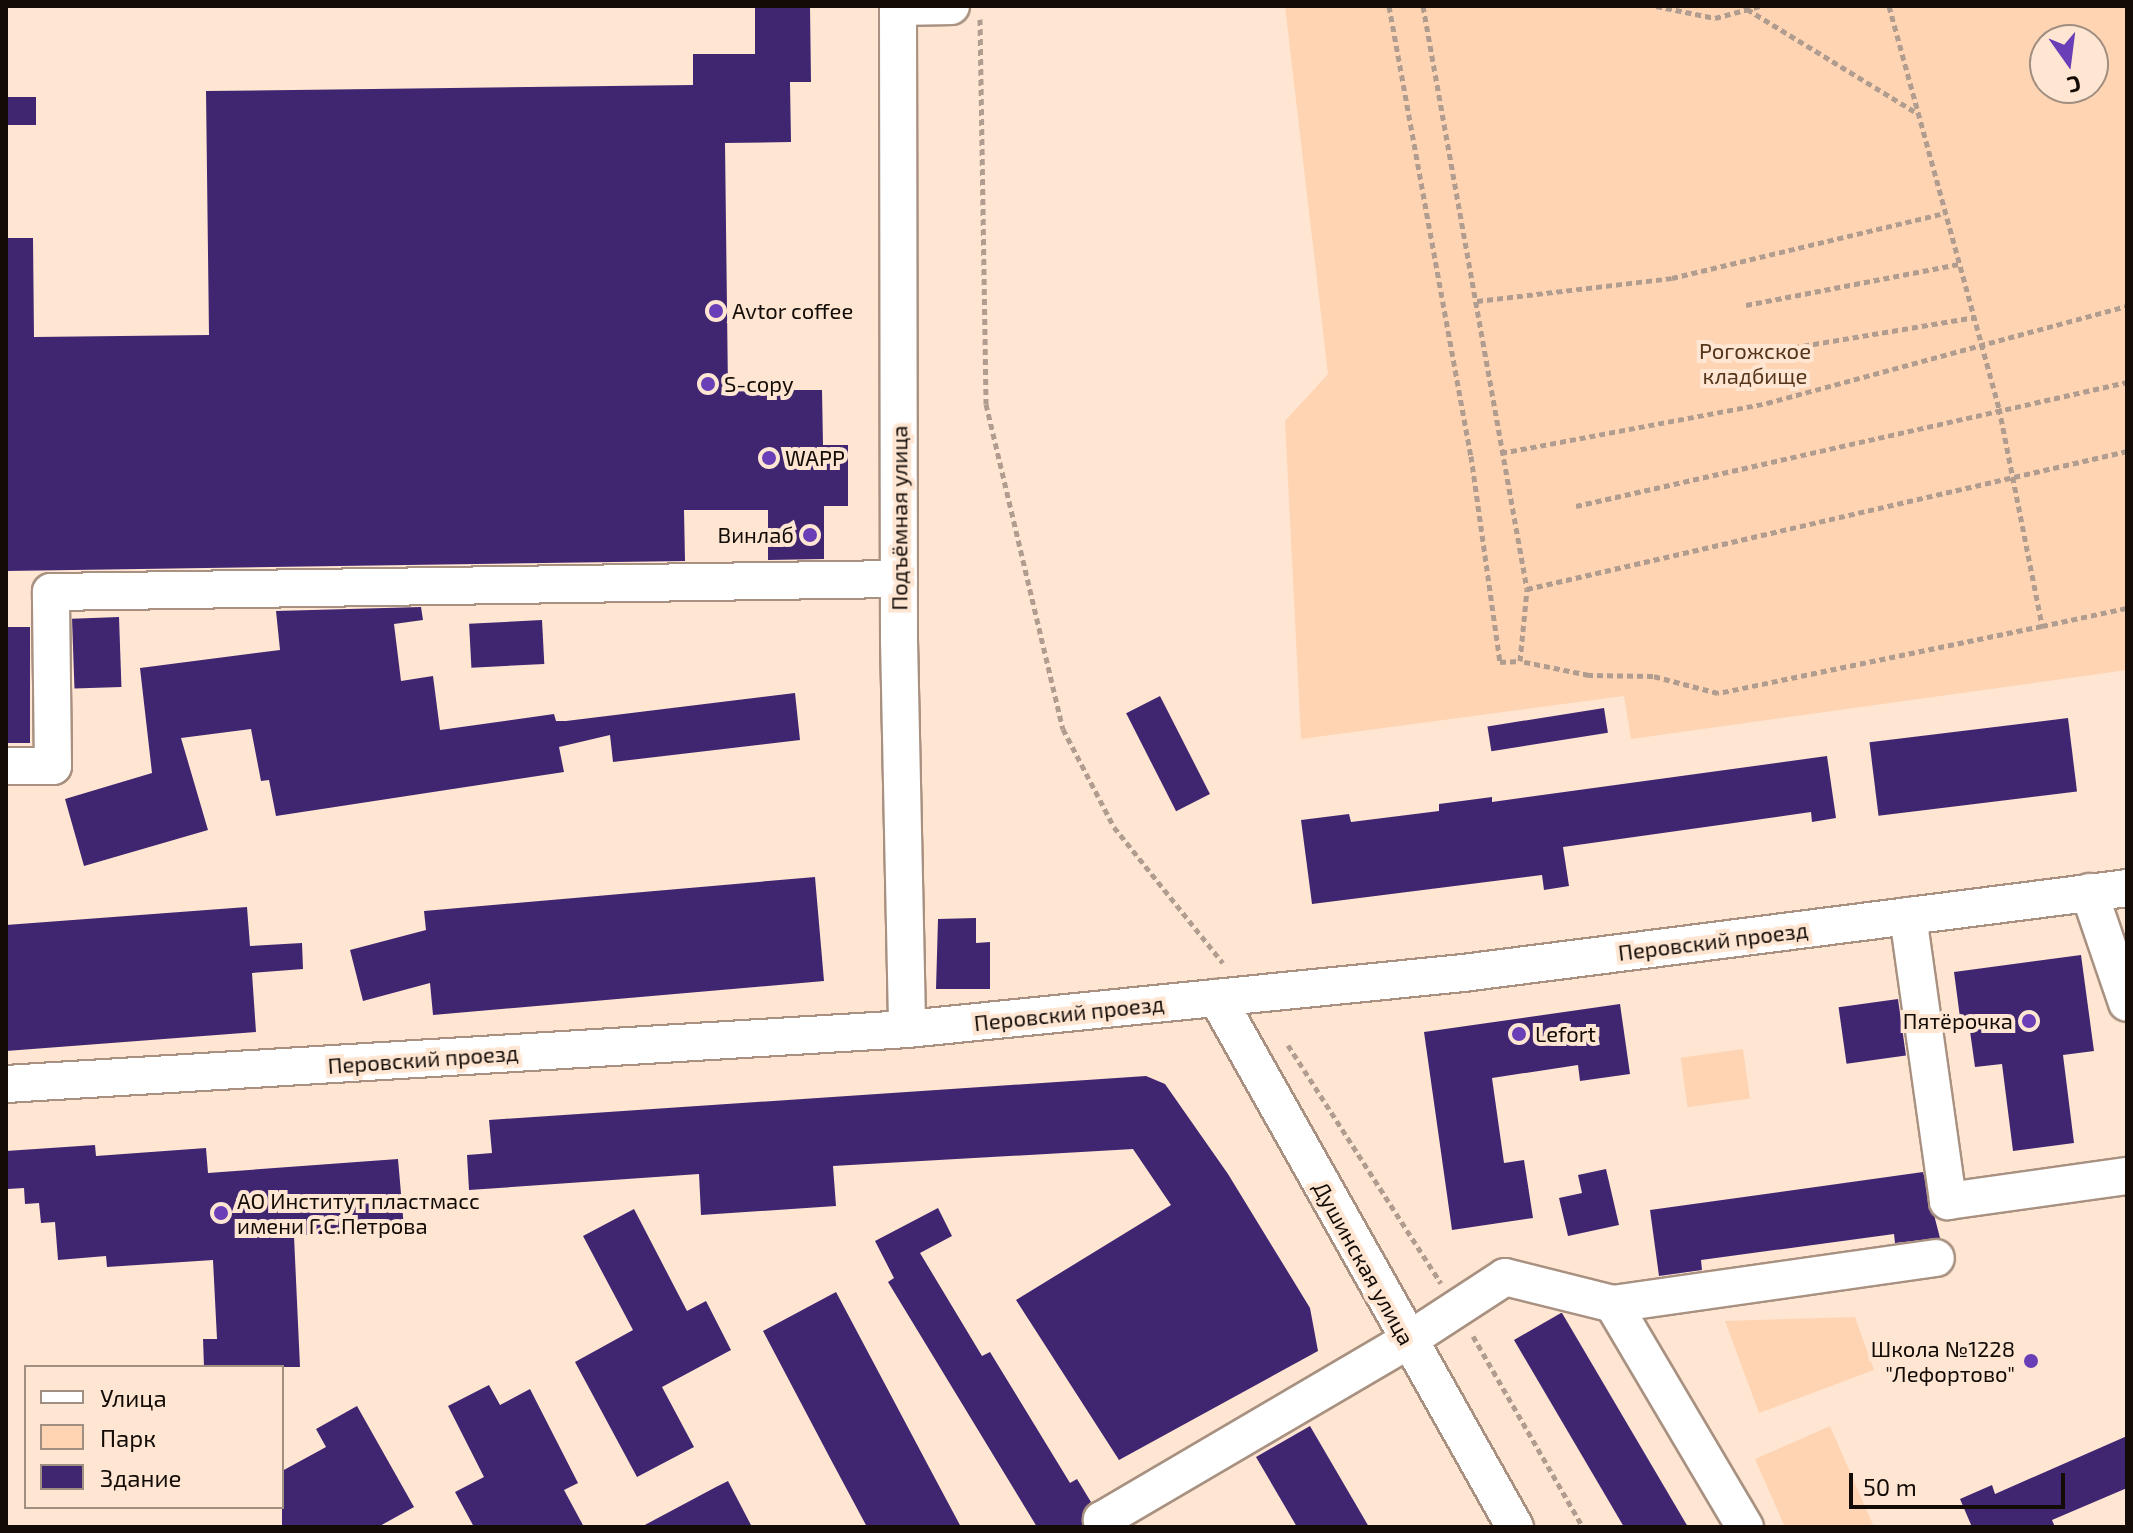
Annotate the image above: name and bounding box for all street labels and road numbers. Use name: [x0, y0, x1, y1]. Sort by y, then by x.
street label: Подъёмная улица: [886, 425, 912, 611]
street label: Перовский проезд: [1617, 916, 1809, 966]
street label: Перовский проезд: [973, 990, 1165, 1036]
street label: Перовский проезд: [327, 1039, 519, 1079]
street label: Душинская улица: [1308, 1176, 1420, 1350]

